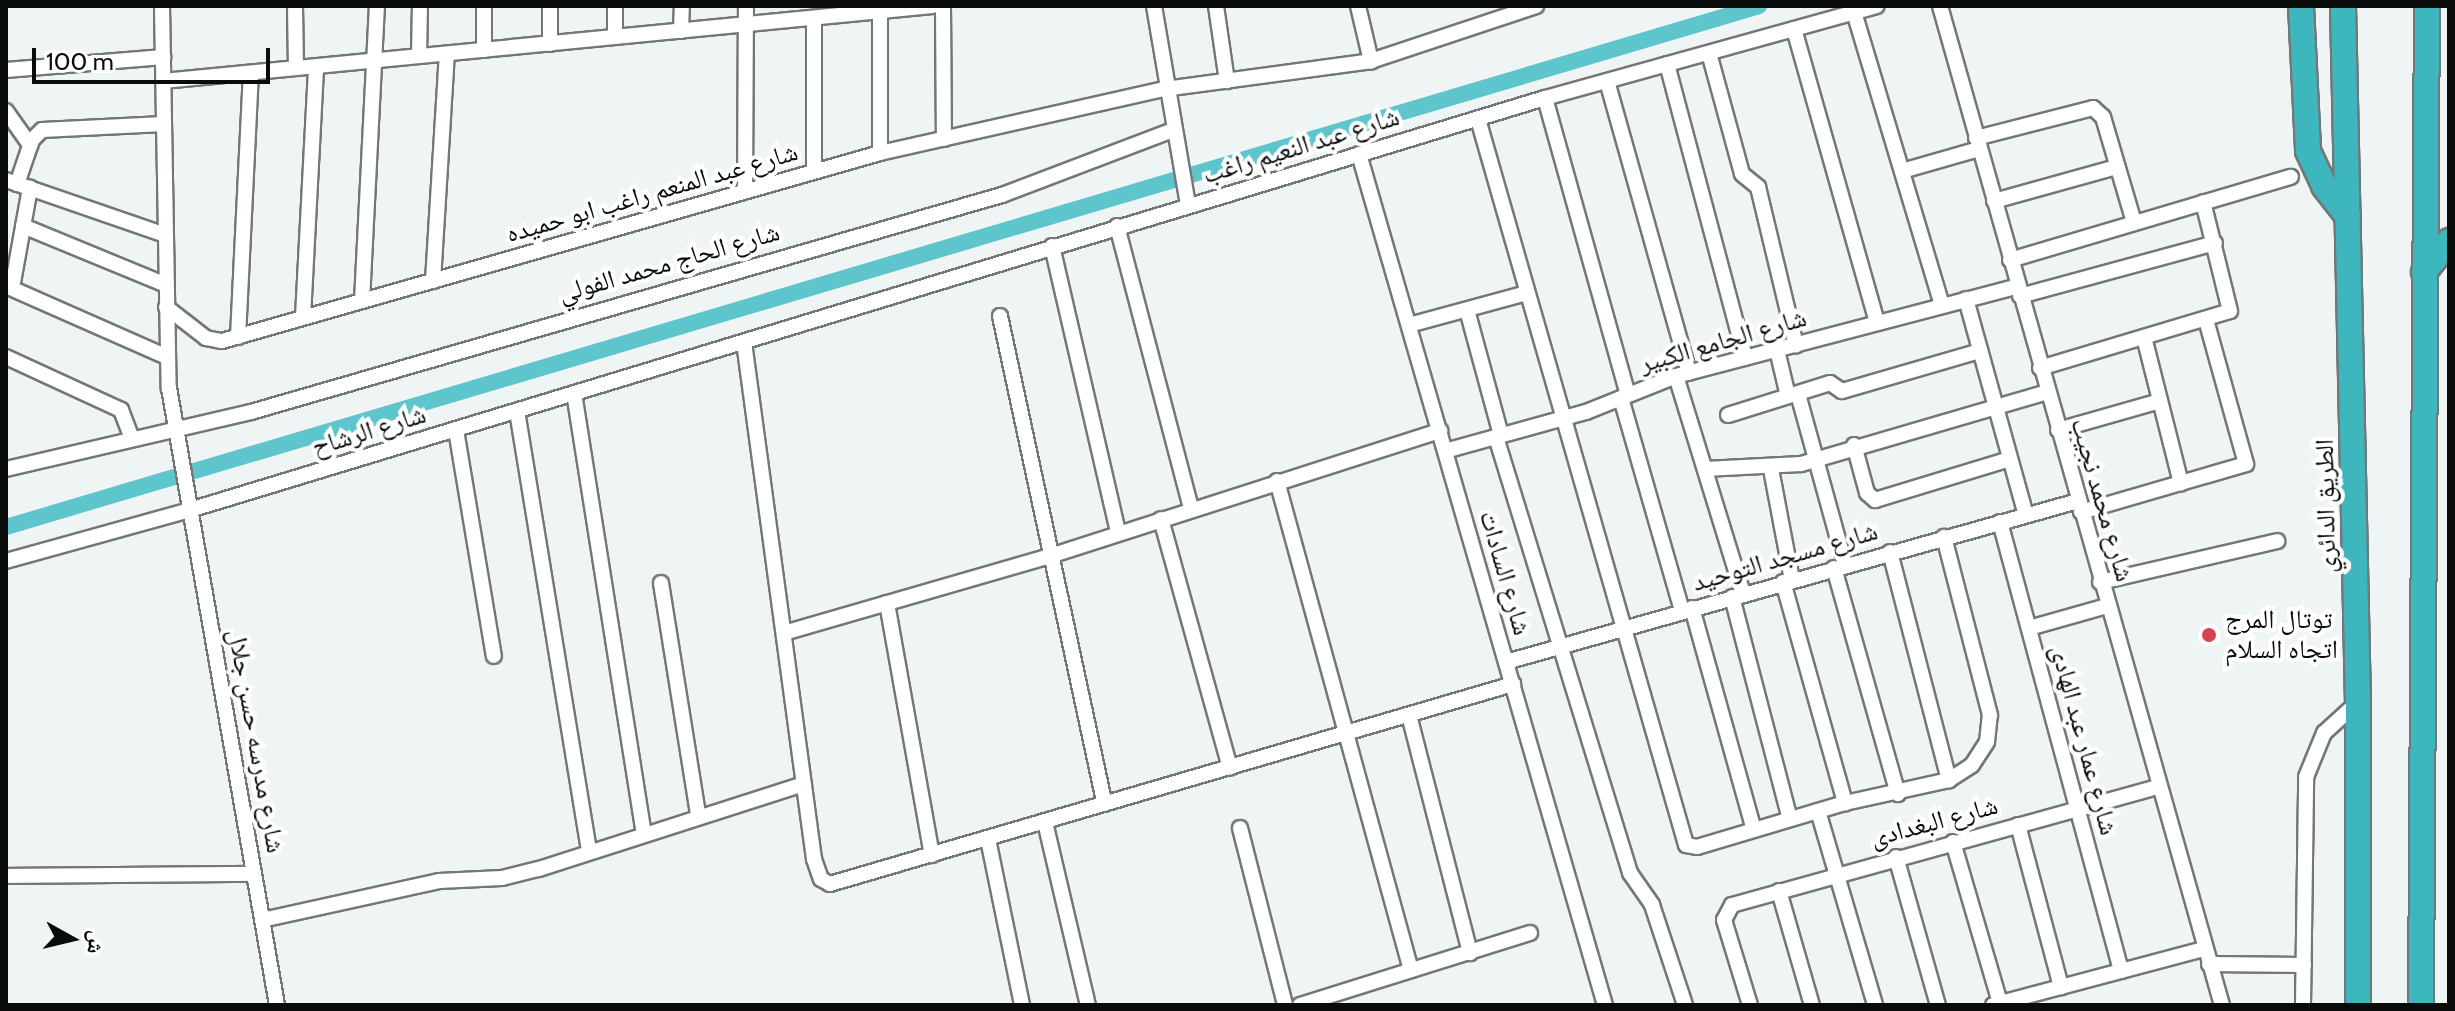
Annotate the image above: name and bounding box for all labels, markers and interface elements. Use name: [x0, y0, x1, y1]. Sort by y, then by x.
scale bar: [36, 32, 274, 82]
text: 100 m: [46, 47, 114, 76]
street label: شارع عبد النعيم راغب: [1199, 101, 1403, 191]
street label: شارع عبد المنعم راغب ابو حميده: [503, 136, 801, 250]
street label: شارع الحاج محمد الفولي: [555, 216, 783, 310]
street label: شارع الجامع الكبير: [1636, 302, 1810, 380]
street label: شارع الرشاح: [308, 399, 430, 463]
street label: شارع محمد نجيب: [2064, 415, 2140, 585]
street label: الطريق الدائري: [2309, 439, 2343, 573]
street label: شارع السادات: [1472, 507, 1538, 639]
street label: شارع مسجد التوحيد: [1689, 516, 1881, 598]
place label: توتال المرج اتجاه السلام: [2225, 604, 2338, 666]
marker: توتال المرج اتجاه السلام: [2200, 626, 2218, 644]
street label: شارع مدرسه حسن جلال: [221, 627, 291, 855]
street label: شارع عمار عبد الهادى: [2044, 642, 2124, 838]
street label: شارع البغدادى: [1867, 790, 2001, 854]
north arrow: [32, 899, 112, 979]
text: ش: [81, 929, 111, 956]

